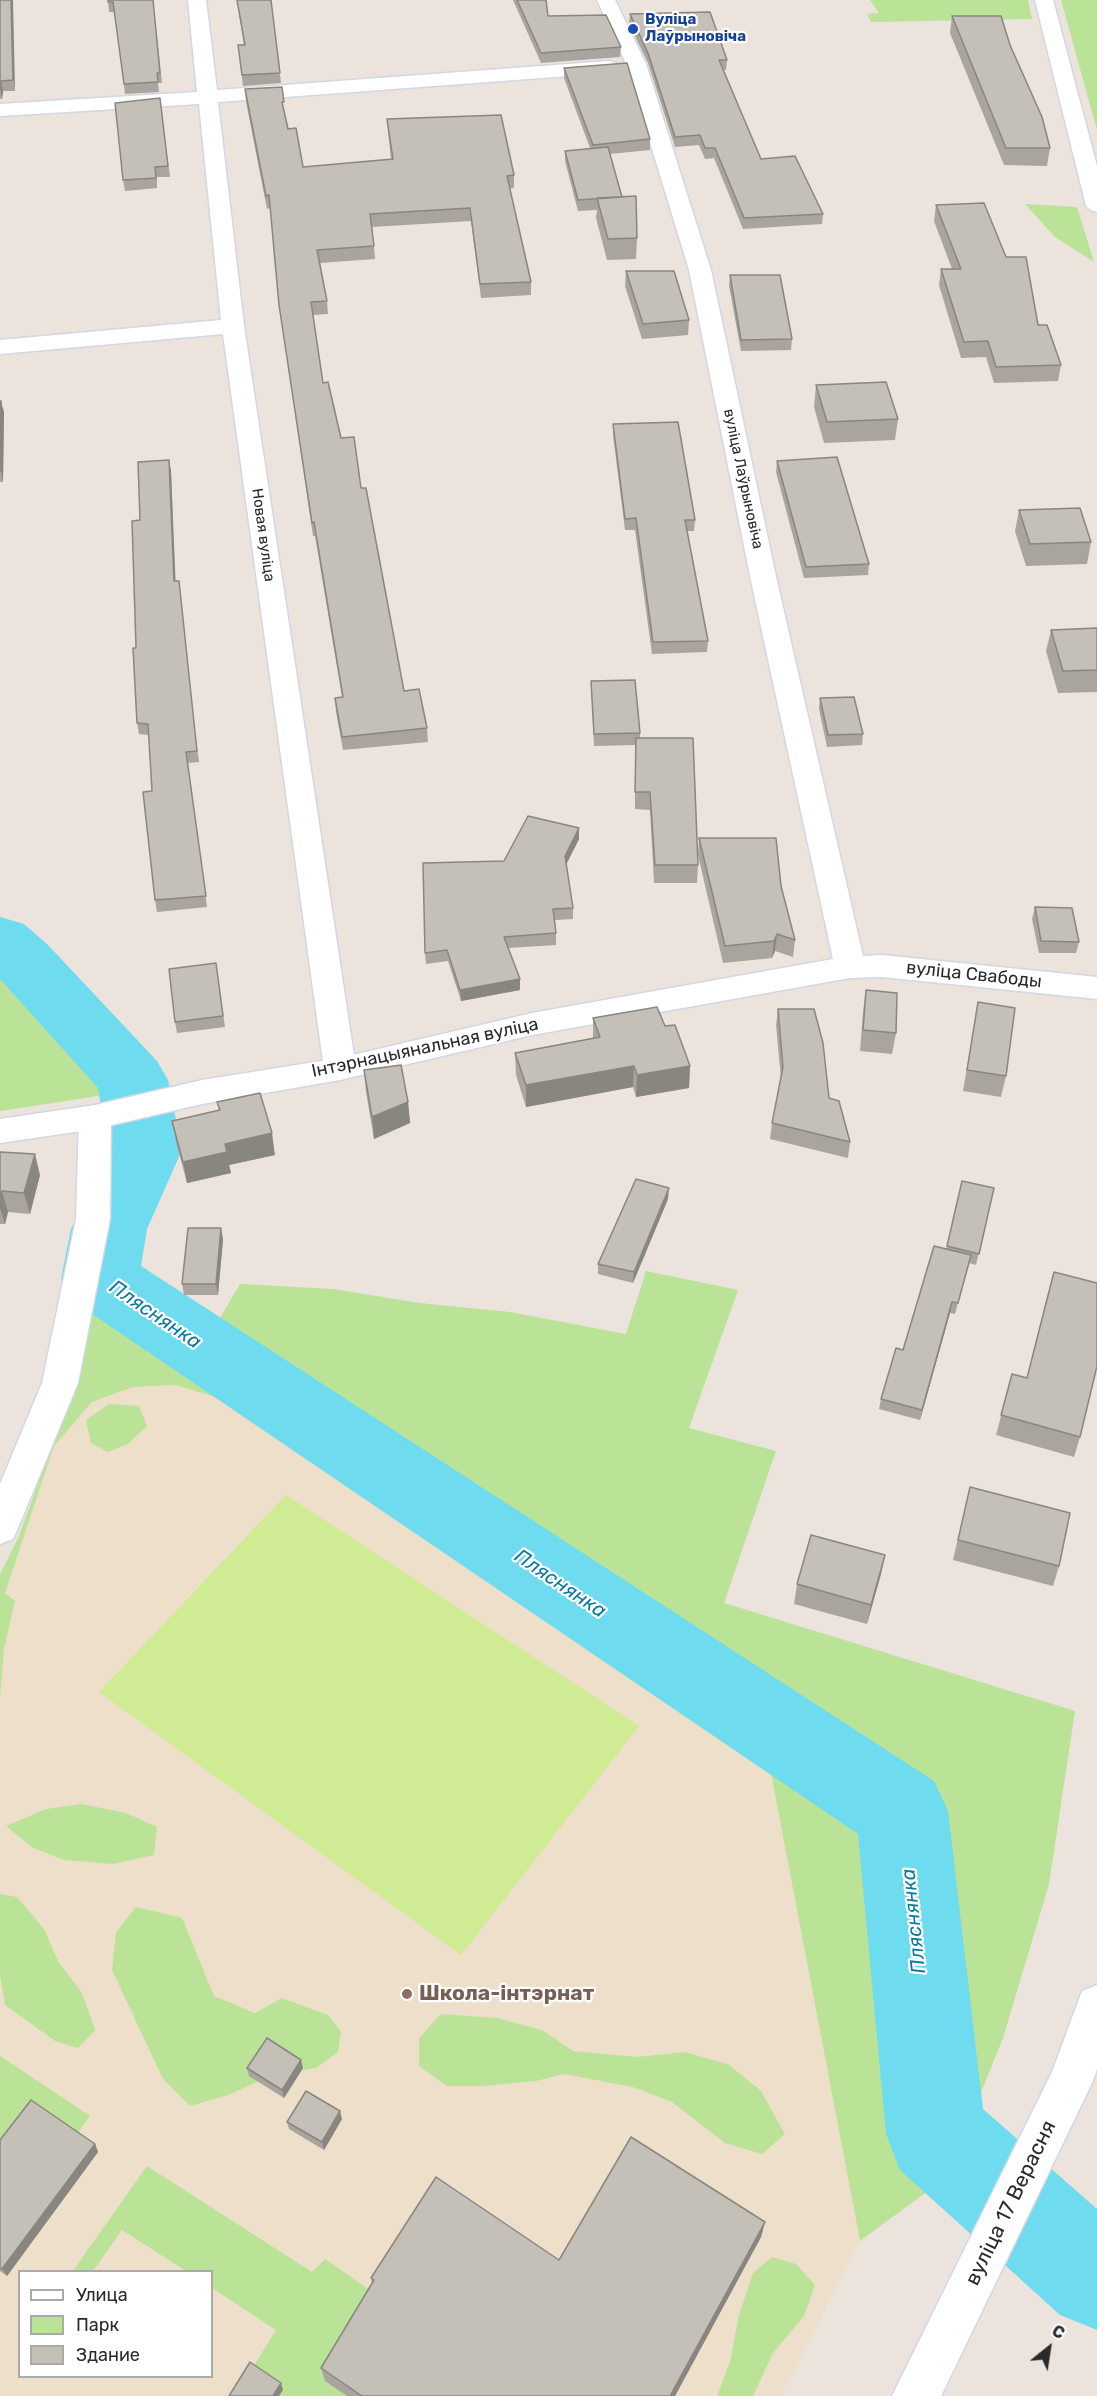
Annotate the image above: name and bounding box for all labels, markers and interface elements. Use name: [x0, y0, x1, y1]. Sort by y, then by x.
place label: Вуліца Лаўрыновіча: [645, 11, 746, 46]
marker: Вуліца Лаўрыновіча: [626, 22, 640, 36]
street label: вуліца Лаўрыновіча: [719, 407, 767, 551]
street label: Новая вуліца: [248, 487, 278, 583]
street label: вуліца Свабоды: [905, 957, 1043, 993]
street label: Інтэрнацыянальная вуліца: [310, 1013, 540, 1083]
water label: Пляснянка: [105, 1276, 205, 1354]
water label: Пляснянка: [510, 1545, 610, 1623]
water label: Пляснянка: [897, 1867, 931, 1975]
place label: Школа-інтэрнат: [419, 1981, 594, 2007]
marker: Школа-інтэрнат: [400, 1987, 414, 2001]
street label: вуліца 17 Верасня: [960, 2116, 1062, 2290]
legend: [18, 2270, 213, 2378]
text: Улица: [76, 2284, 128, 2306]
text: Парк: [76, 2314, 119, 2336]
north arrow: [1019, 2318, 1079, 2378]
text: С: [1049, 2321, 1068, 2343]
text: Здание: [76, 2344, 140, 2366]

